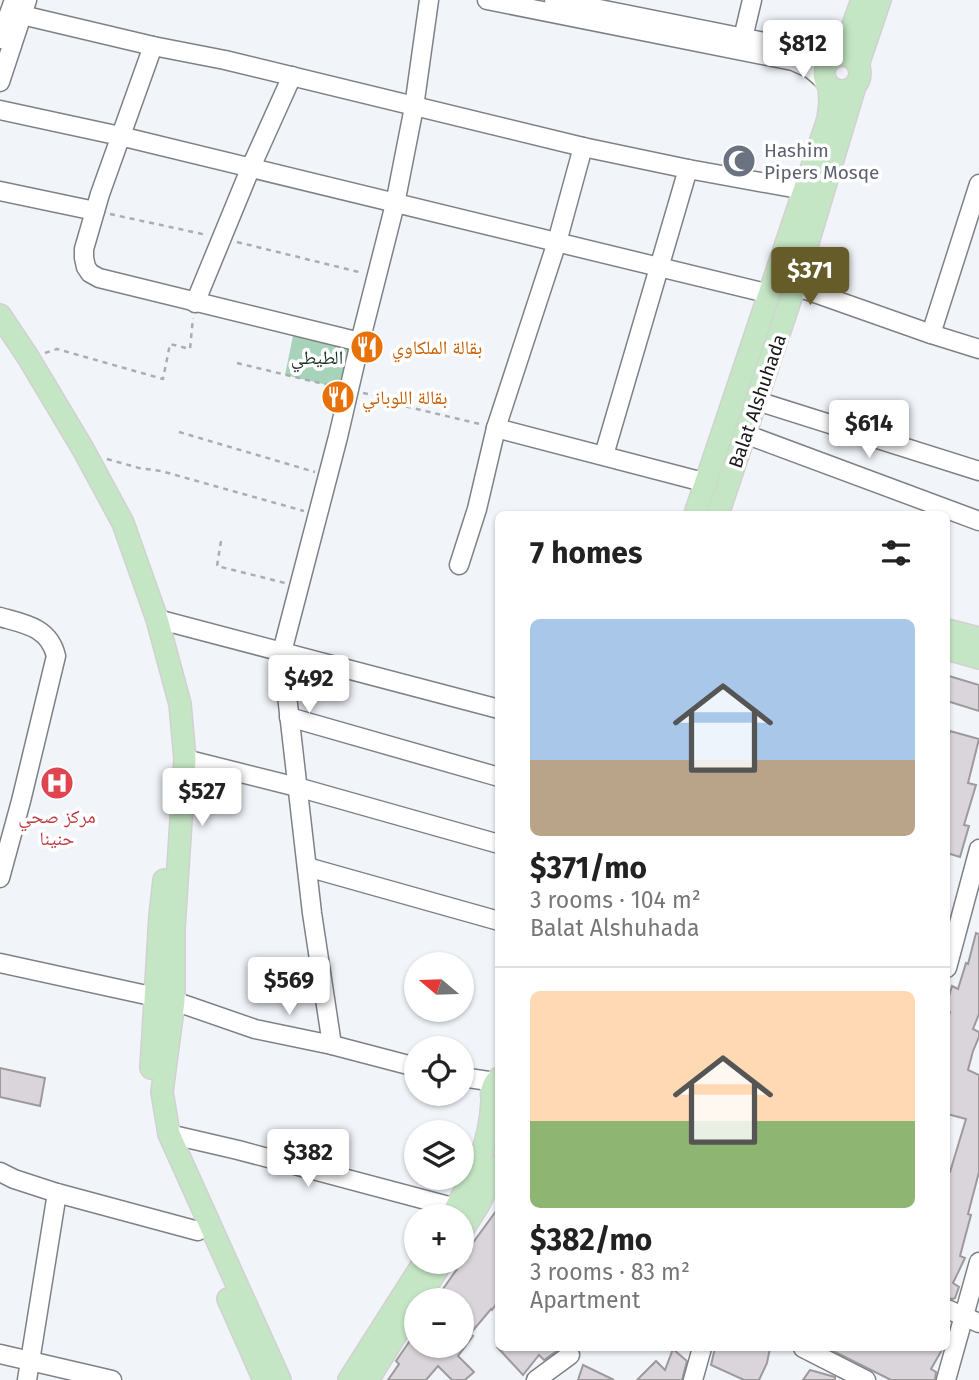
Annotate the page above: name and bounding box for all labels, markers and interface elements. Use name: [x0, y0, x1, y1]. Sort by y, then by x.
pin: $812: [762, 20, 844, 80]
text: $812: [779, 29, 827, 57]
place label: Hashim Pipers Mosqe: [764, 139, 879, 184]
mosque icon: Hashim Pipers Mosqe: [720, 142, 758, 180]
pin: $371: [769, 247, 851, 307]
text: $371: [787, 256, 833, 284]
restaurant icon: بقالة الملكاوي: [348, 328, 386, 366]
street label: Balat Alshuhada: [724, 331, 791, 471]
place label: بقالة الملكاوي: [392, 336, 482, 363]
park label: الطيطي: [291, 346, 343, 373]
restaurant icon: بقالة اللوباني: [319, 378, 357, 416]
place label: بقالة اللوباني: [362, 386, 447, 413]
pin: $614: [828, 400, 910, 460]
text: $614: [845, 409, 893, 437]
icon: filters: [877, 534, 915, 572]
text: 7 homes: [530, 535, 642, 571]
pin: $492: [268, 656, 350, 715]
text: $492: [284, 664, 334, 692]
icon: home: [660, 665, 786, 791]
hospital icon: مركز صحي حنينا: [38, 764, 76, 802]
pin: $527: [161, 768, 243, 828]
text: $527: [178, 777, 226, 805]
place label: مركز صحي حنينا: [18, 805, 96, 850]
text: $371/mo: [530, 850, 647, 886]
text: 3 rooms · 104 m²: [530, 886, 701, 914]
text: Balat Alshuhada: [530, 914, 700, 942]
north arrow: [404, 952, 474, 1022]
map controls: [404, 952, 474, 1358]
pin: $569: [248, 958, 330, 1017]
text: $569: [264, 966, 314, 994]
button: locate: [404, 1036, 474, 1106]
icon: home: [660, 1037, 786, 1163]
button: layers: [404, 1120, 474, 1190]
pin: $382: [267, 1130, 349, 1189]
text: $382: [283, 1138, 333, 1166]
button: +: [404, 1204, 474, 1274]
text: $382/mo: [530, 1222, 652, 1258]
text: 3 rooms · 83 m²: [530, 1258, 690, 1286]
text: Apartment: [530, 1286, 640, 1314]
button: −: [404, 1288, 474, 1358]

